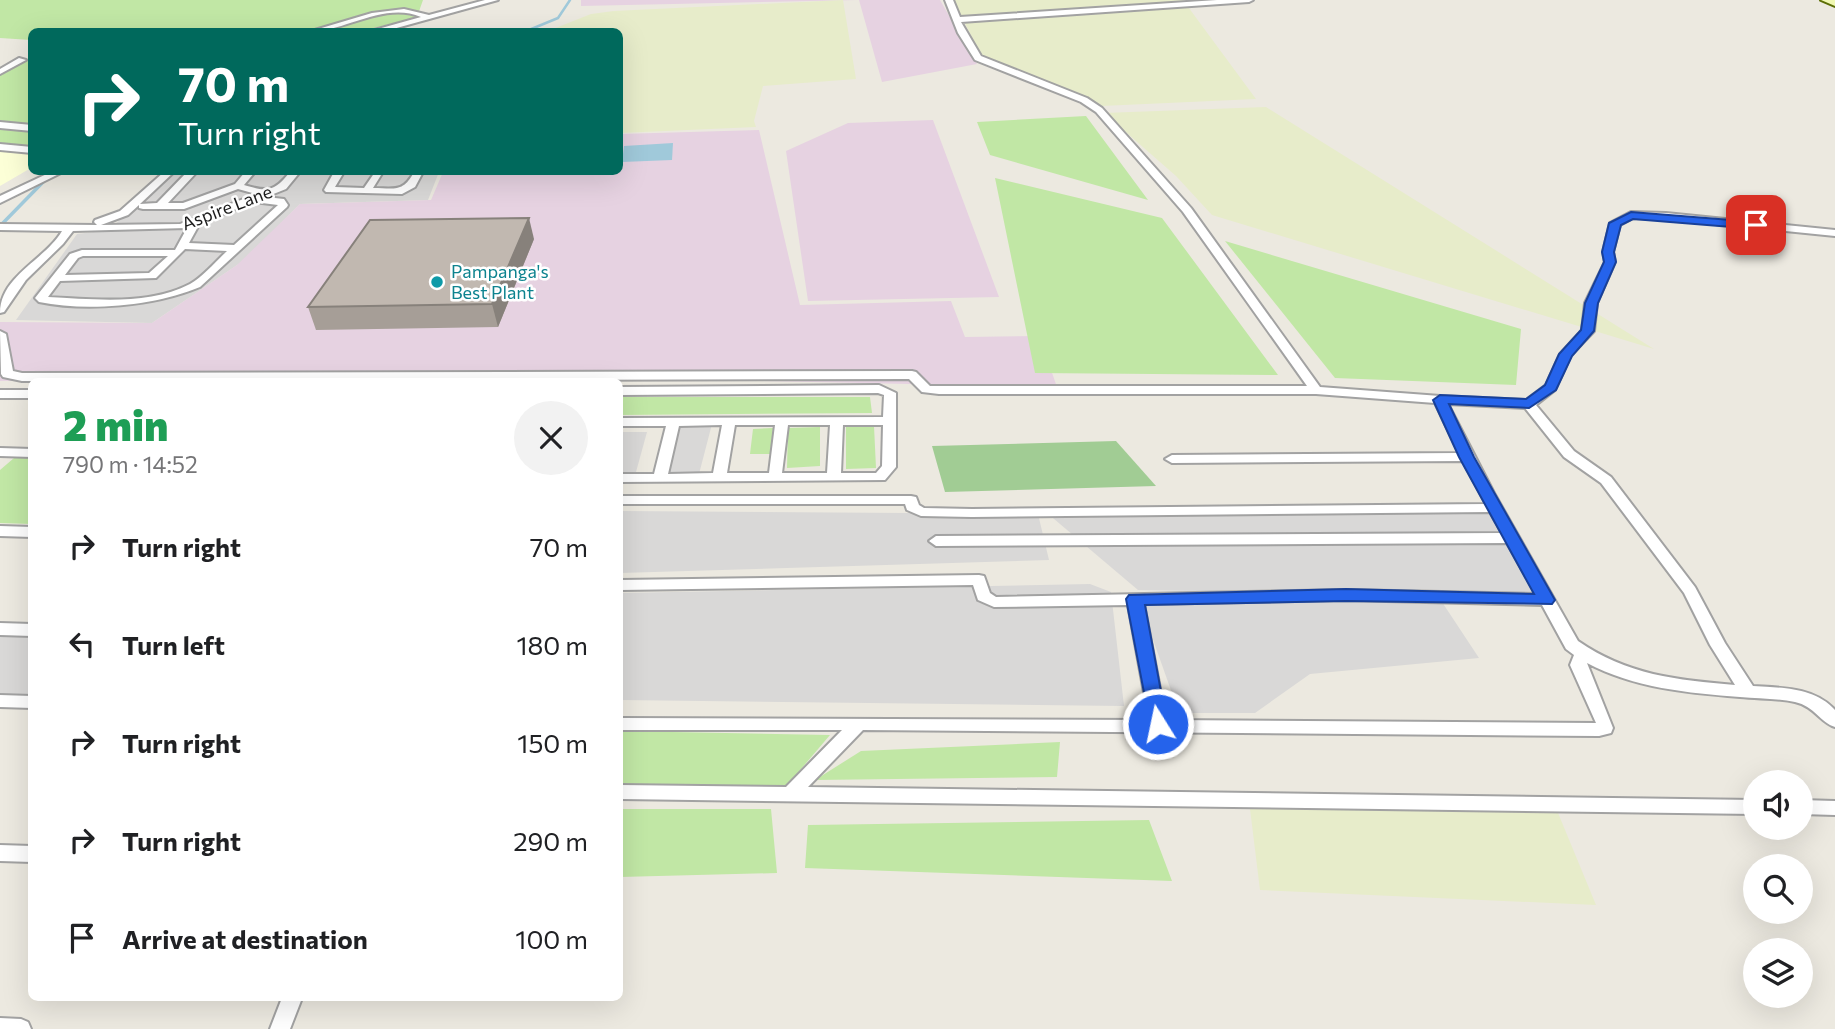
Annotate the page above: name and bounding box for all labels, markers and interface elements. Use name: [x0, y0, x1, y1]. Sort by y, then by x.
text: 70 m: [178, 52, 289, 112]
icon: right: [63, 56, 154, 147]
text: Turn right: [178, 112, 321, 152]
street label: Aspire Lane: [178, 180, 275, 234]
pin: [1726, 195, 1786, 255]
icon: arrive: [1737, 206, 1775, 244]
place label: Pampanga's Best Plant: [451, 260, 549, 303]
marker: Pampanga's Best Plant: [429, 274, 445, 290]
text: 2 min: [63, 398, 169, 450]
button: close: [514, 401, 588, 475]
text: 790 m · 14:52: [63, 450, 198, 478]
icon: right: [63, 527, 101, 565]
text: Turn right: [122, 531, 241, 562]
text: 70 m: [530, 531, 588, 562]
icon: left: [63, 625, 101, 663]
text: Turn left: [122, 629, 225, 660]
text: 180 m: [516, 629, 588, 660]
position arrow: [1121, 687, 1195, 761]
icon: right: [63, 723, 101, 761]
text: Turn right: [122, 727, 241, 758]
text: 150 m: [517, 727, 588, 758]
map controls: [1743, 770, 1813, 1008]
button: sound: [1743, 770, 1813, 840]
icon: right: [63, 821, 101, 859]
text: Turn right: [122, 825, 241, 856]
text: 290 m: [513, 825, 588, 856]
button: search: [1743, 854, 1813, 924]
icon: arrive: [63, 919, 101, 957]
text: Arrive at destination: [122, 923, 368, 954]
text: 100 m: [515, 923, 588, 954]
button: layers: [1743, 938, 1813, 1008]

